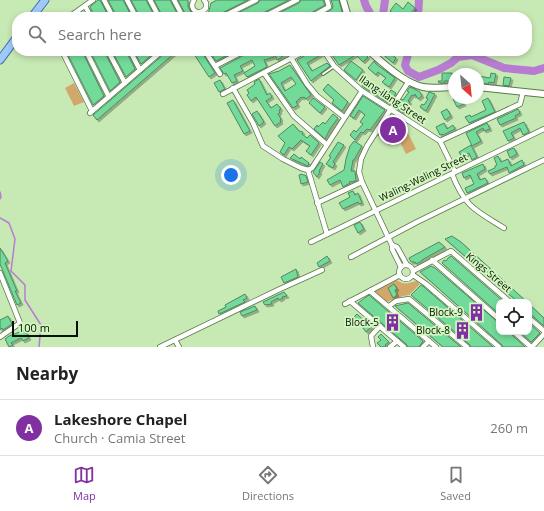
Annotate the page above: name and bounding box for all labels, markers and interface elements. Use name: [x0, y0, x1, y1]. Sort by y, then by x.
search box: [12, 12, 532, 56]
icon: search: [26, 23, 48, 45]
text: Search here: [58, 24, 142, 44]
north arrow: [448, 68, 484, 104]
street label: Ilang-ilang Street: [357, 71, 430, 127]
pin: A: [380, 115, 406, 145]
street label: Waling-Waling Street: [377, 149, 470, 204]
your location: [221, 165, 241, 185]
street label: Kings Street: [463, 249, 515, 295]
map controls: [496, 299, 532, 335]
button: locate: [496, 299, 532, 335]
building icon: Block-9: [466, 302, 486, 322]
place label: Block-9: [429, 305, 463, 319]
building icon: Block-5: [382, 312, 402, 332]
place label: Block-5: [345, 315, 379, 329]
scale bar: [12, 319, 78, 338]
text: 100 m: [18, 320, 50, 335]
building icon: Block-8: [453, 320, 473, 340]
place label: Block-8: [416, 323, 450, 337]
text: Nearby: [16, 362, 78, 385]
text: Lakeshore Chapel: [54, 409, 187, 429]
text: A: [25, 419, 33, 437]
text: 260 m: [490, 419, 528, 437]
text: Church · Camia Street: [54, 429, 185, 447]
tab: Map: [73, 464, 96, 503]
tab: Directions: [242, 464, 294, 503]
tab: Saved: [440, 464, 471, 503]

